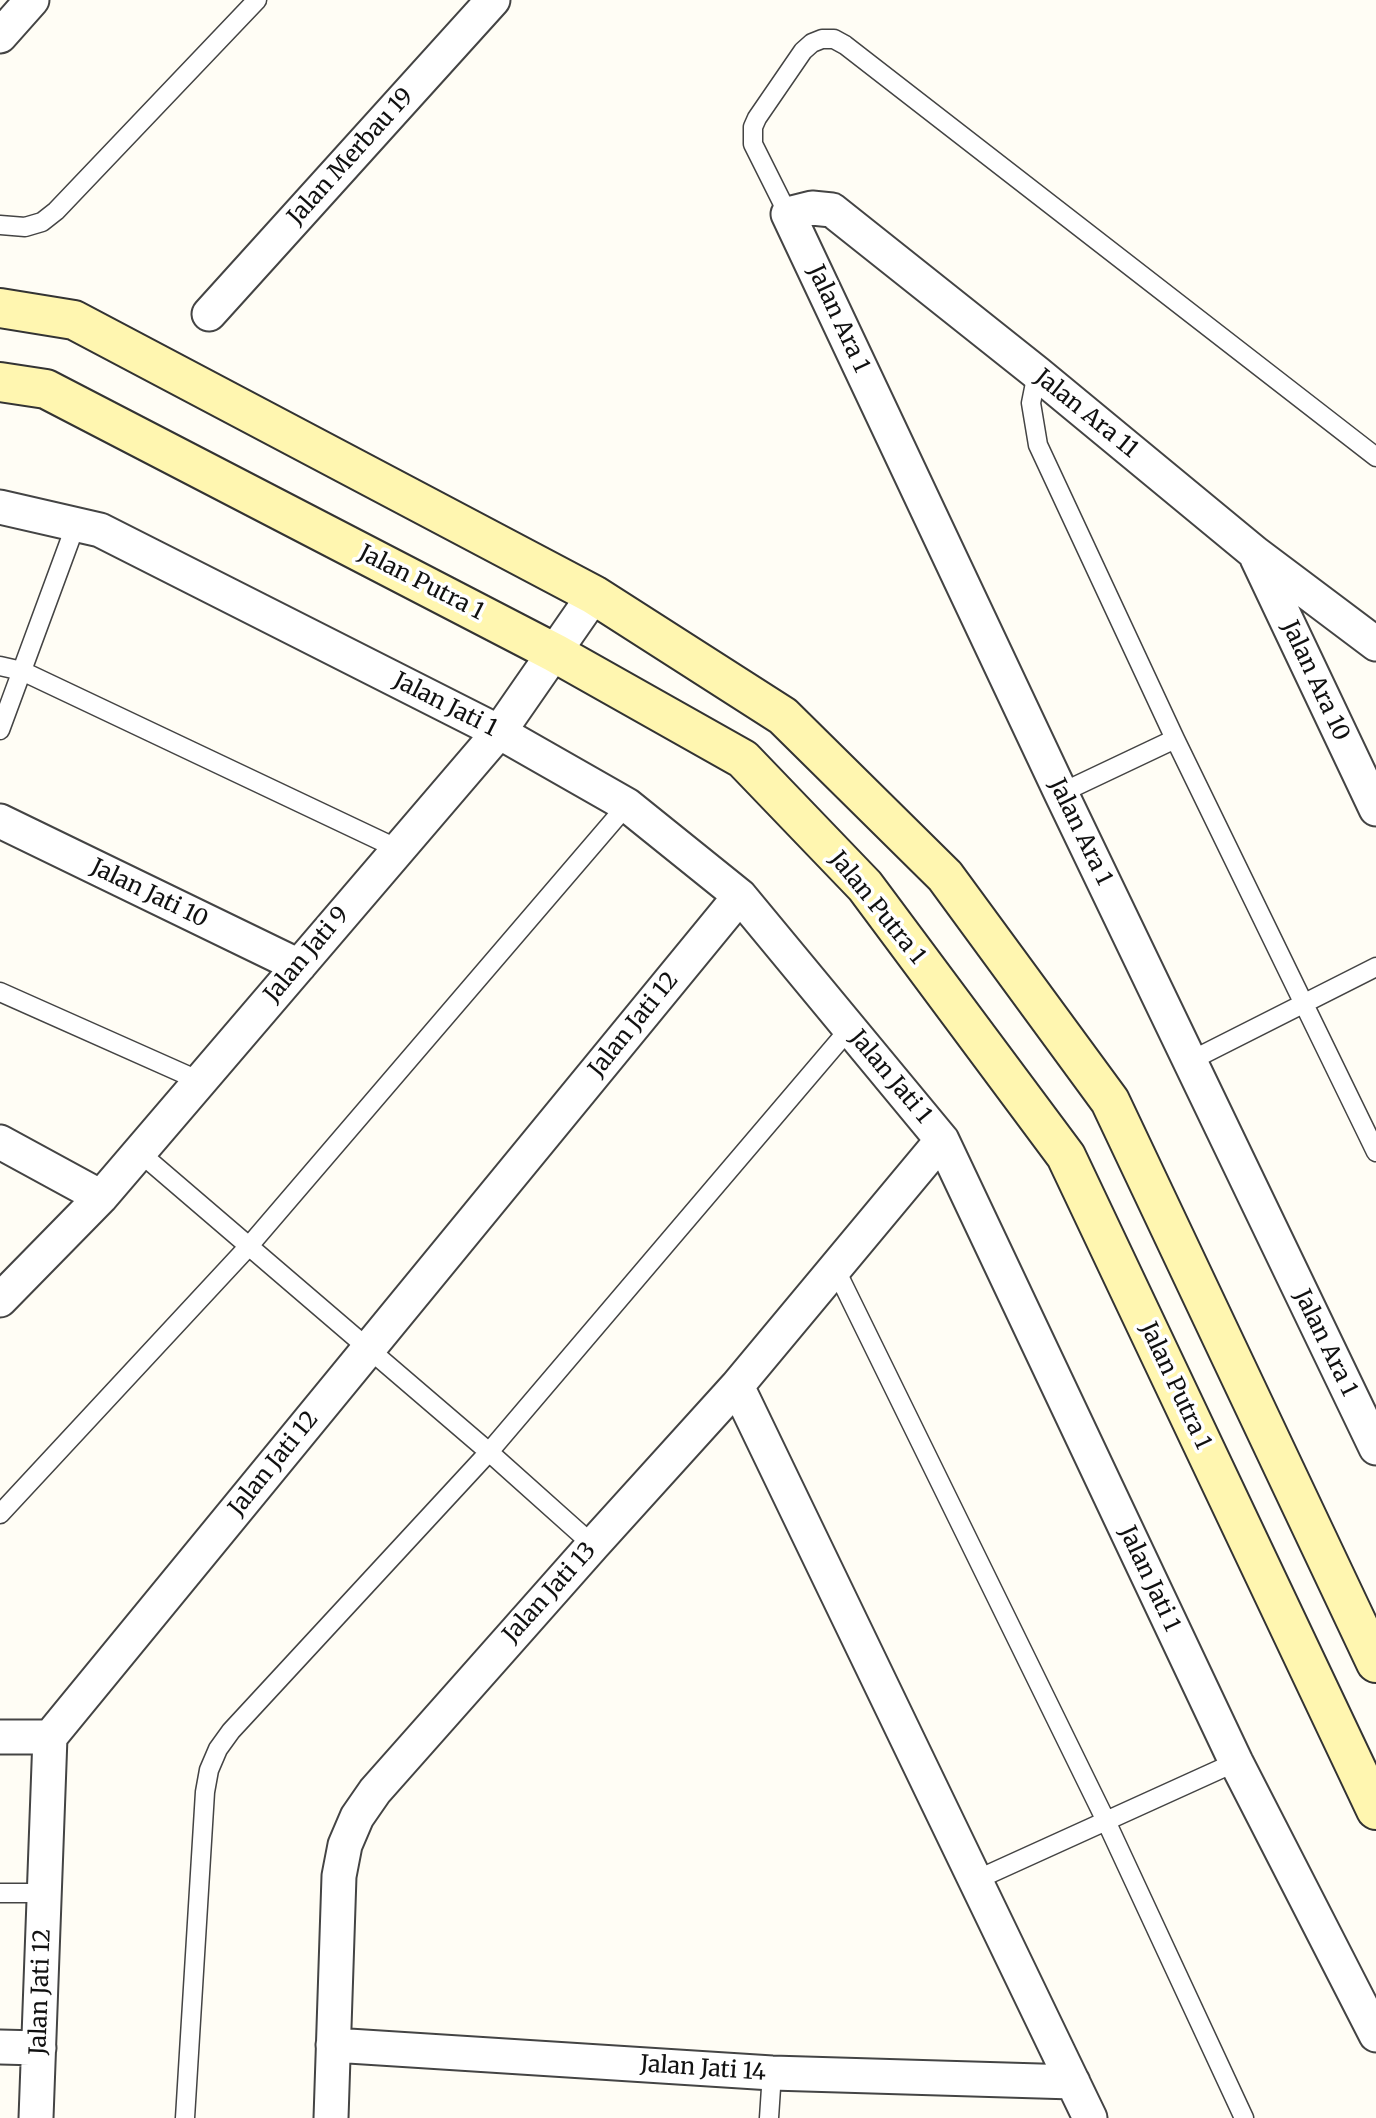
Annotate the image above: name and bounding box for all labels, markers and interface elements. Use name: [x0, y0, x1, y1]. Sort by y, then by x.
street label: Jalan Merbau 19: [282, 83, 420, 231]
street label: Jalan Ara 1: [801, 261, 875, 377]
street label: Jalan Ara 11: [1029, 364, 1143, 464]
street label: Jalan Putra 1: [354, 540, 488, 626]
street label: Jalan Ara 10: [1275, 617, 1355, 745]
street label: Jalan Jati 1: [388, 667, 502, 743]
street label: Jalan Ara 1: [1042, 774, 1118, 890]
street label: Jalan Putra 1: [823, 846, 931, 970]
street label: Jalan Jati 10: [86, 854, 212, 934]
street label: Jalan Jati 9: [259, 902, 355, 1008]
street label: Jalan Jati 12: [584, 967, 684, 1083]
street label: Jalan Jati 1: [843, 1025, 937, 1129]
street label: Jalan Ara 1: [1287, 1285, 1363, 1401]
street label: Jalan Putra 1: [1134, 1318, 1216, 1454]
street label: Jalan Jati 12: [224, 1406, 324, 1522]
street label: Jalan Jati 1: [1113, 1522, 1185, 1636]
street label: Jalan Jati 13: [498, 1537, 602, 1649]
street label: Jalan Jati 12: [25, 1928, 57, 2056]
street label: Jalan Jati 14: [639, 2051, 767, 2087]

